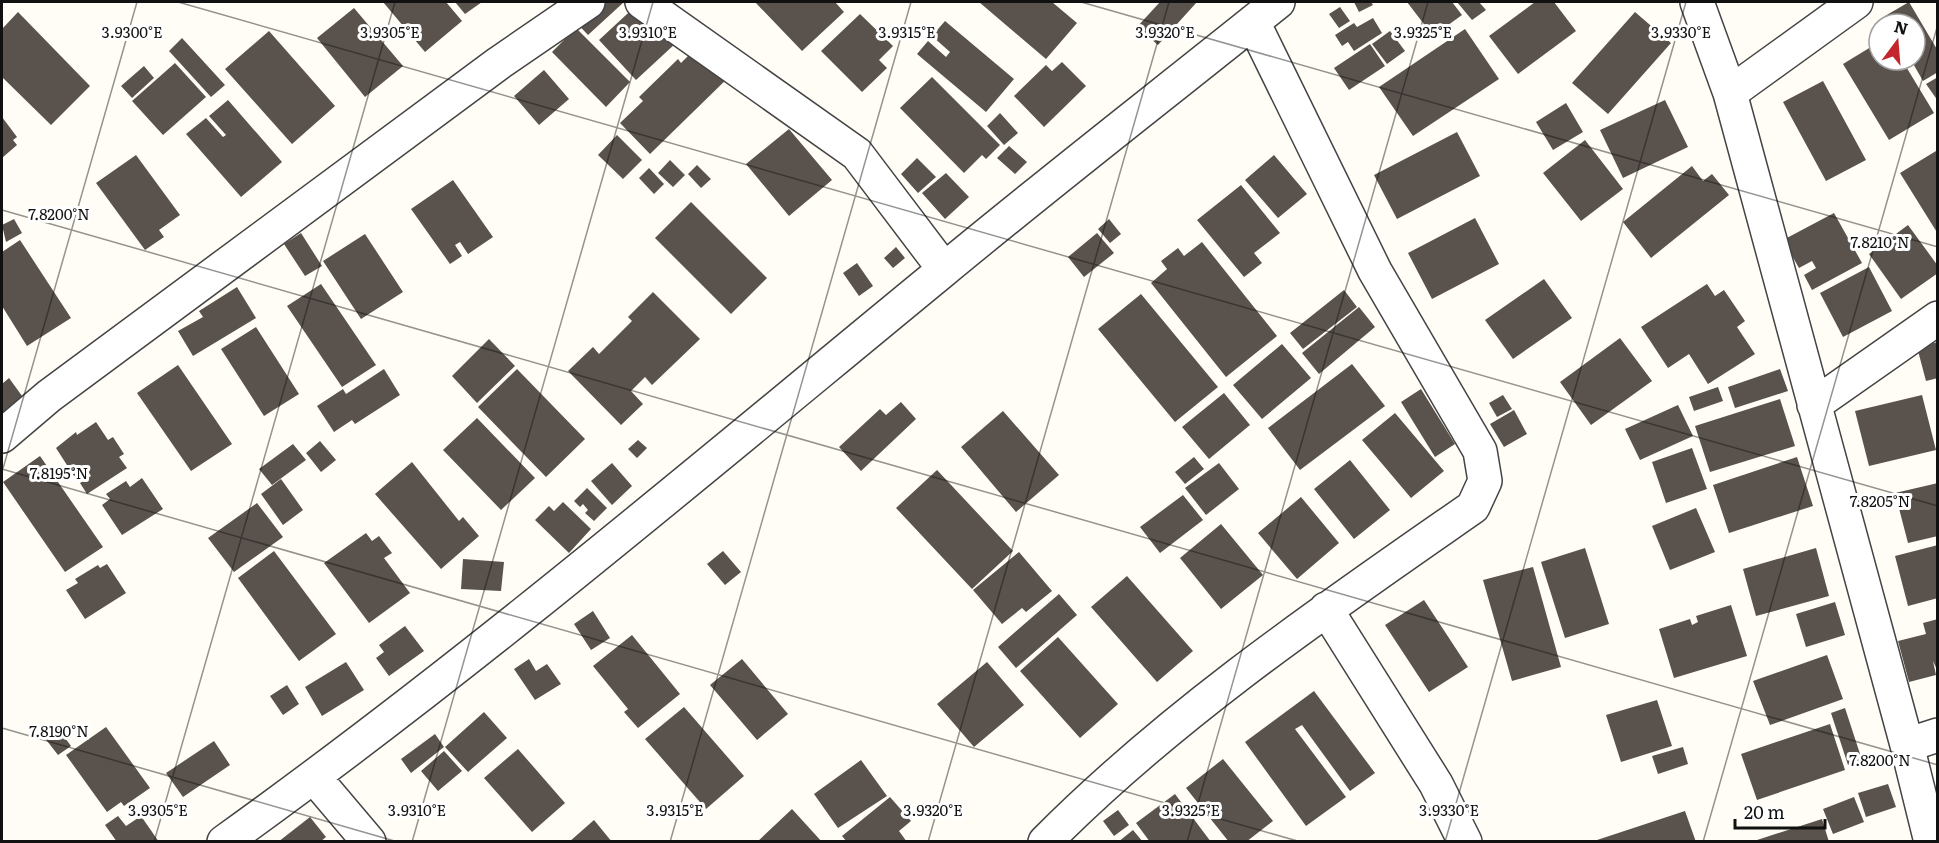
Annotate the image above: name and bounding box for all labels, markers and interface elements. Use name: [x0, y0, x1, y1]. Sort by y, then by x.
north arrow: [1867, 12, 1927, 72]
text: N: [1892, 13, 1911, 40]
text: 3.9300°E: [102, 20, 162, 43]
text: 3.9305°E: [360, 20, 420, 43]
text: 3.9310°E: [619, 20, 677, 43]
text: 3.9315°E: [878, 20, 936, 43]
text: 3.9320°E: [1135, 20, 1195, 43]
text: 3.9325°E: [1394, 20, 1452, 43]
text: 3.9330°E: [1651, 20, 1711, 43]
text: 7.8200°N: [28, 202, 90, 225]
text: 7.8210°N: [1851, 230, 1909, 253]
text: 7.8195°N: [30, 461, 88, 484]
text: 7.8205°N: [1850, 489, 1910, 512]
text: 7.8190°N: [29, 719, 89, 742]
text: 7.8200°N: [1849, 748, 1911, 771]
scale bar: [1735, 792, 1825, 830]
text: 3.9305°E: [128, 798, 188, 821]
text: 3.9310°E: [388, 798, 446, 821]
text: 3.9315°E: [646, 798, 704, 821]
text: 3.9320°E: [903, 798, 963, 821]
text: 3.9325°E: [1162, 798, 1220, 821]
text: 3.9330°E: [1419, 798, 1479, 821]
text: 20 m: [1744, 798, 1785, 825]

